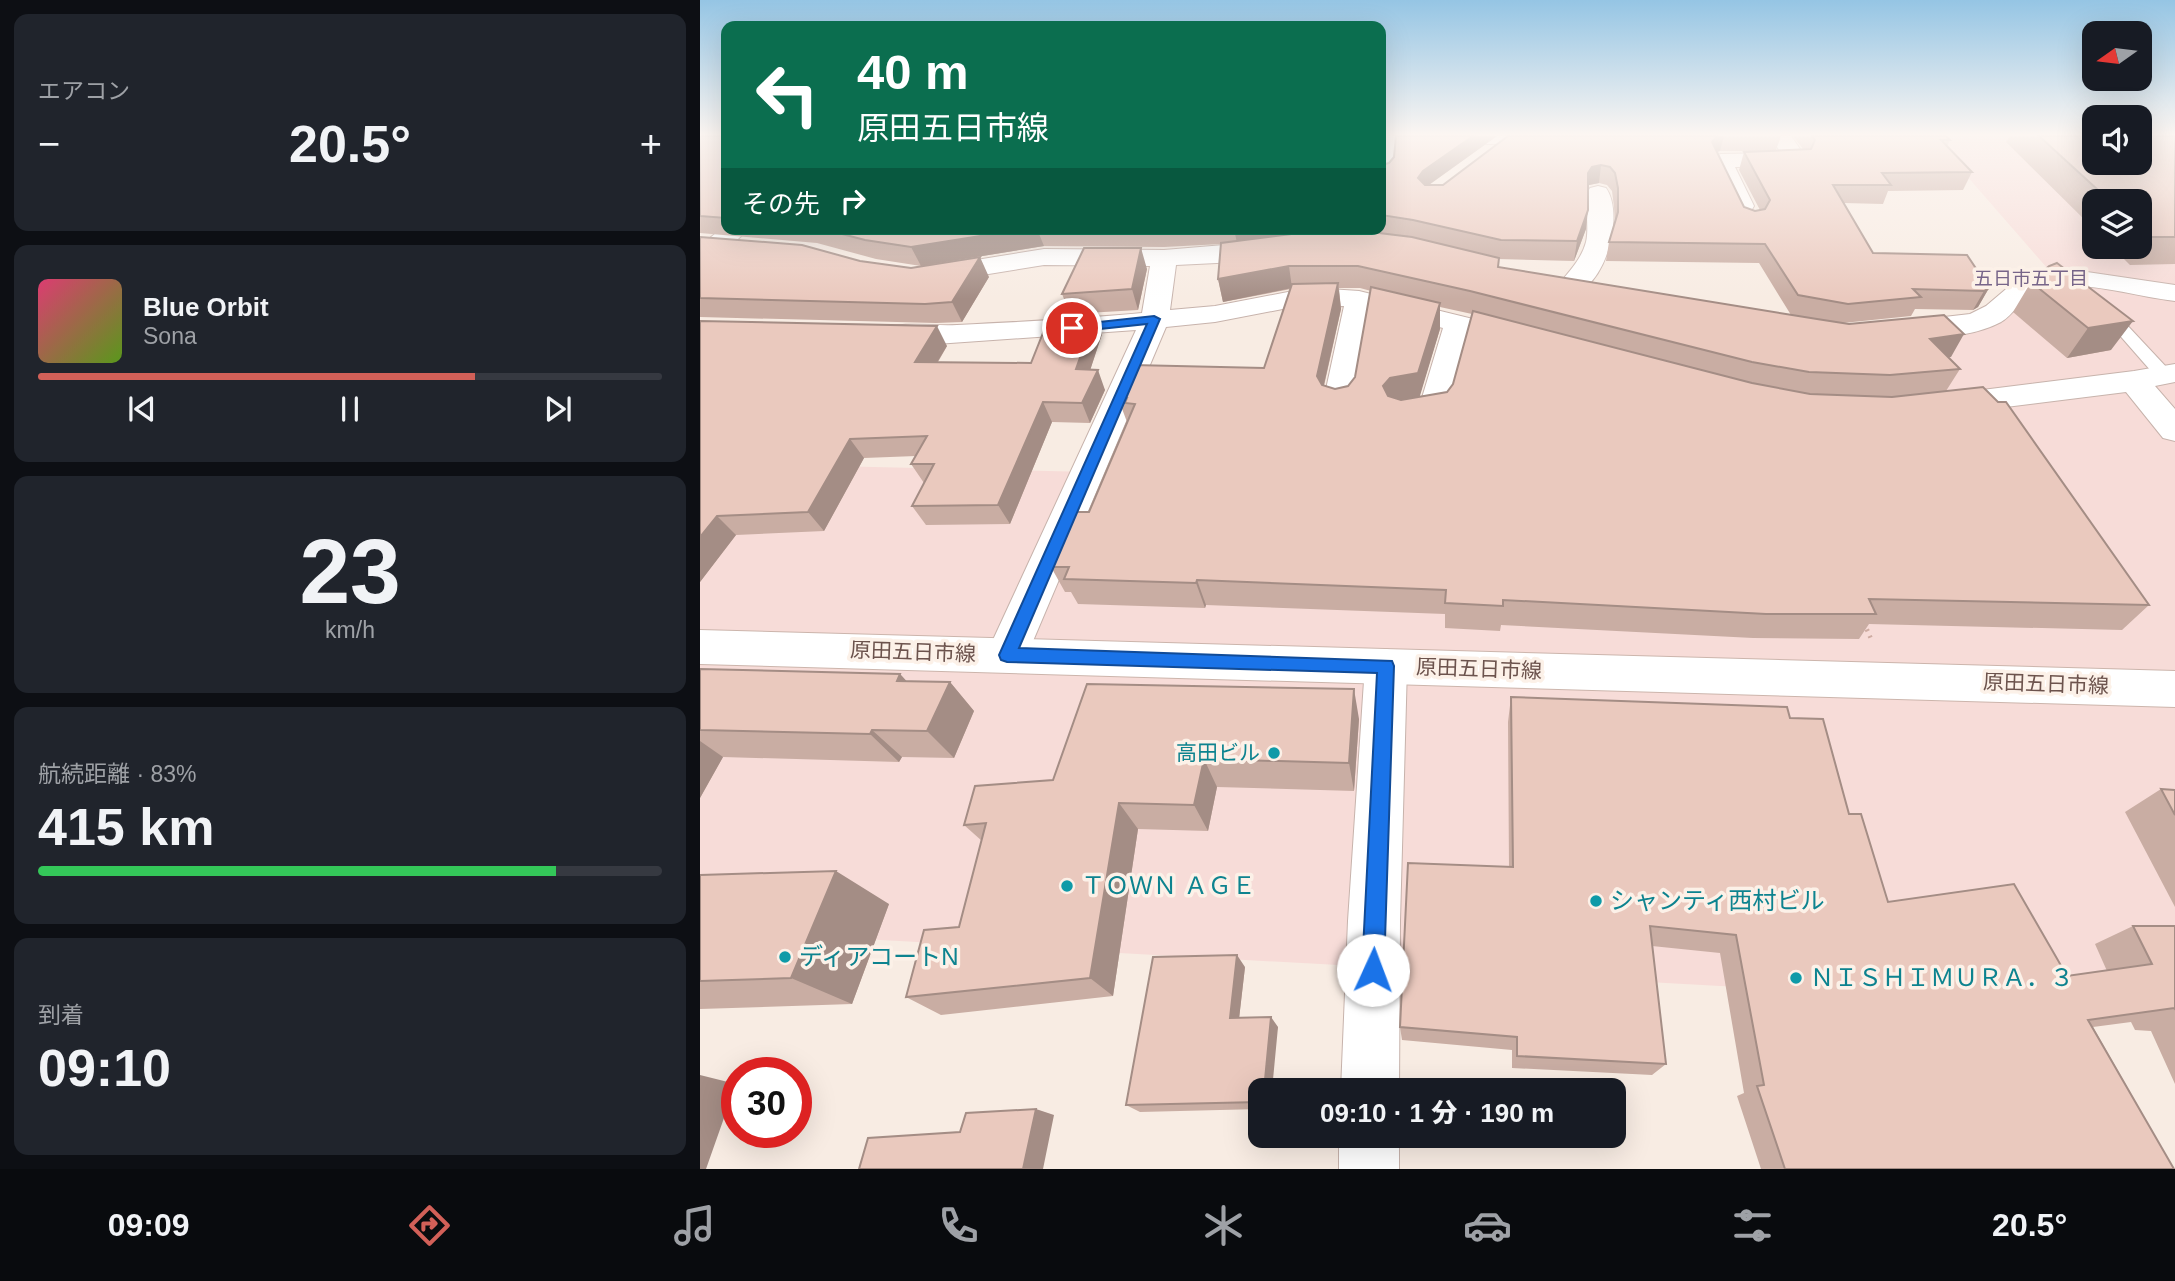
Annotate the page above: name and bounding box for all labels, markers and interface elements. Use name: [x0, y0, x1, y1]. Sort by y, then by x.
north arrow: [2082, 21, 2152, 91]
map controls: [2082, 21, 2152, 259]
text: 40 m: [857, 45, 969, 99]
icon: left: [742, 49, 833, 140]
text: エアコン: [38, 78, 130, 104]
button: sound: [2082, 105, 2152, 175]
text: 原田五日市線: [857, 110, 1049, 146]
text: 20.5°: [289, 115, 411, 173]
text: −: [38, 123, 60, 165]
text: +: [640, 123, 662, 165]
icon: right: [834, 182, 872, 220]
text: その先: [742, 189, 820, 219]
button: layers: [2082, 189, 2152, 259]
district label: 五日市五丁目: [1974, 268, 2088, 289]
text: Blue Orbit: [143, 292, 269, 322]
pin: [1042, 298, 1102, 358]
icon: arrive: [1053, 309, 1091, 347]
text: Sona: [143, 323, 197, 349]
icon: previous: [123, 390, 161, 428]
icon: pause: [331, 390, 369, 428]
icon: next: [539, 390, 577, 428]
text: 23: [299, 521, 401, 622]
text: km/h: [325, 617, 375, 643]
street label: 原田五日市線: [850, 638, 976, 665]
street label: 原田五日市線: [1416, 655, 1542, 682]
street label: 原田五日市線: [1983, 670, 2109, 697]
place label: 高田ビル: [1176, 741, 1260, 764]
marker: 高田ビル: [1266, 745, 1282, 761]
text: 航続距離 · 83%: [38, 761, 196, 787]
text: 415 km: [38, 798, 214, 856]
place label: ＴＯＷＮ ＡＧＥ: [1081, 872, 1256, 899]
marker: ＴＯＷＮ ＡＧＥ: [1059, 878, 1075, 894]
place label: シャンティ西村ビル: [1610, 887, 1825, 914]
marker: シャンティ西村ビル: [1588, 893, 1604, 909]
position arrow: [1336, 933, 1410, 1007]
place label: ディアコートN: [799, 943, 959, 970]
marker: ディアコートN: [777, 949, 793, 965]
place label: ＮＩＳＨＩＭＵＲＡ．３: [1810, 964, 2074, 991]
marker: ＮＩＳＨＩＭＵＲＡ．３: [1788, 970, 1804, 986]
text: 到着: [38, 1002, 84, 1028]
text: 09:10: [38, 1039, 171, 1097]
speed limit sign: 30: [721, 1057, 812, 1148]
text: 09:10 · 1 分 · 190 m: [1320, 1098, 1554, 1128]
icon: directions: [405, 1201, 454, 1250]
icon: music: [670, 1201, 719, 1250]
icon: phone: [934, 1201, 983, 1250]
icon: climate: [1199, 1201, 1248, 1250]
icon: car: [1463, 1201, 1512, 1250]
icon: filters: [1728, 1201, 1777, 1250]
text: 09:09: [108, 1207, 190, 1243]
text: 20.5°: [1992, 1207, 2067, 1243]

